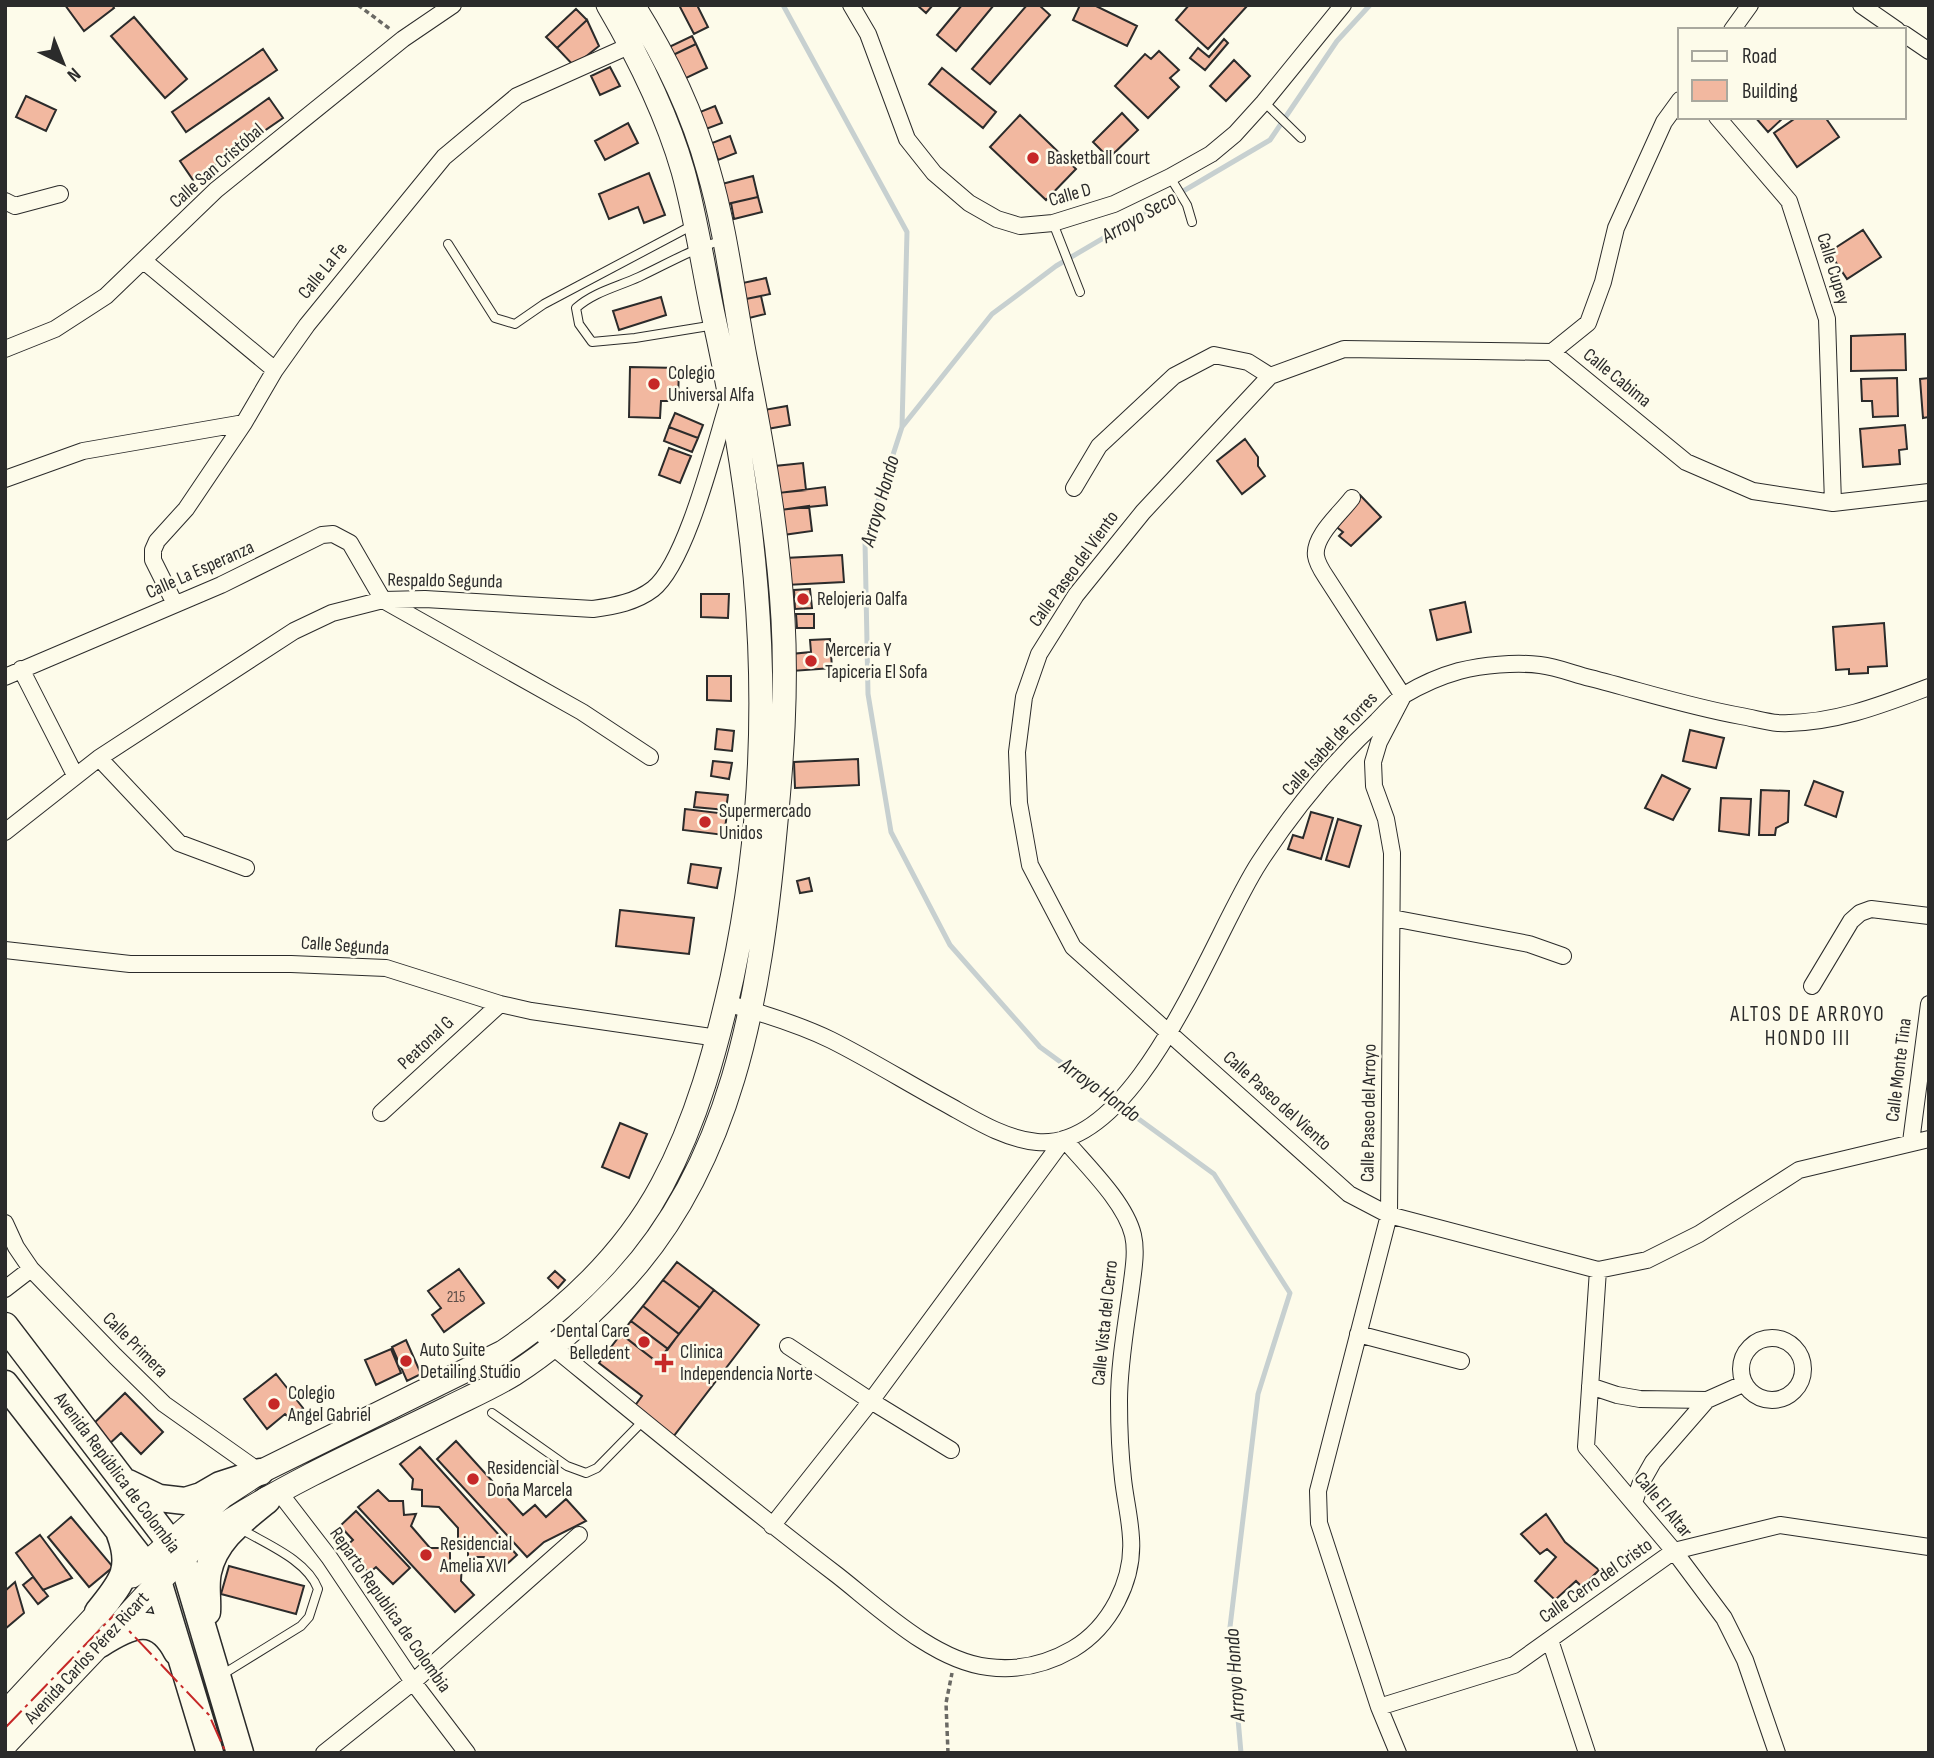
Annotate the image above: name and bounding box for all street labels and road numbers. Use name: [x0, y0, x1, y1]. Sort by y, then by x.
street label: Calle San Cristóbal: [165, 119, 269, 213]
street label: Calle D: [1046, 178, 1094, 212]
street label: Calle Cupey: [1811, 230, 1855, 308]
street label: Calle La Fe: [293, 238, 353, 304]
street label: Calle Cabima: [1578, 344, 1656, 412]
street label: Calle Paseo del Viento: [1024, 506, 1124, 632]
street label: Calle La Esperanza: [142, 536, 258, 604]
street label: Respaldo Segunda: [387, 568, 503, 594]
street label: Calle Isabel de Torres: [1277, 687, 1383, 801]
street label: Calle Segunda: [300, 931, 390, 961]
street label: Peatonal G: [393, 1011, 459, 1075]
street label: Calle Monte Tina: [1881, 1017, 1917, 1123]
street label: Calle Paseo del Arroyo: [1356, 1044, 1382, 1182]
street label: Calle Paseo del Viento: [1218, 1046, 1336, 1156]
street label: Calle Vista del Cerro: [1087, 1259, 1123, 1387]
street label: Calle Primera: [97, 1307, 173, 1383]
street label: Avenida República de Colombia: [48, 1387, 185, 1558]
street label: Calle El Altar: [1629, 1467, 1697, 1543]
street label: Reparto Republica de Colombia: [324, 1523, 456, 1697]
street label: Calle Cerro del Cristo: [1535, 1534, 1657, 1628]
street label: Avenida Carlos Pérez Ricart: [19, 1587, 154, 1730]

